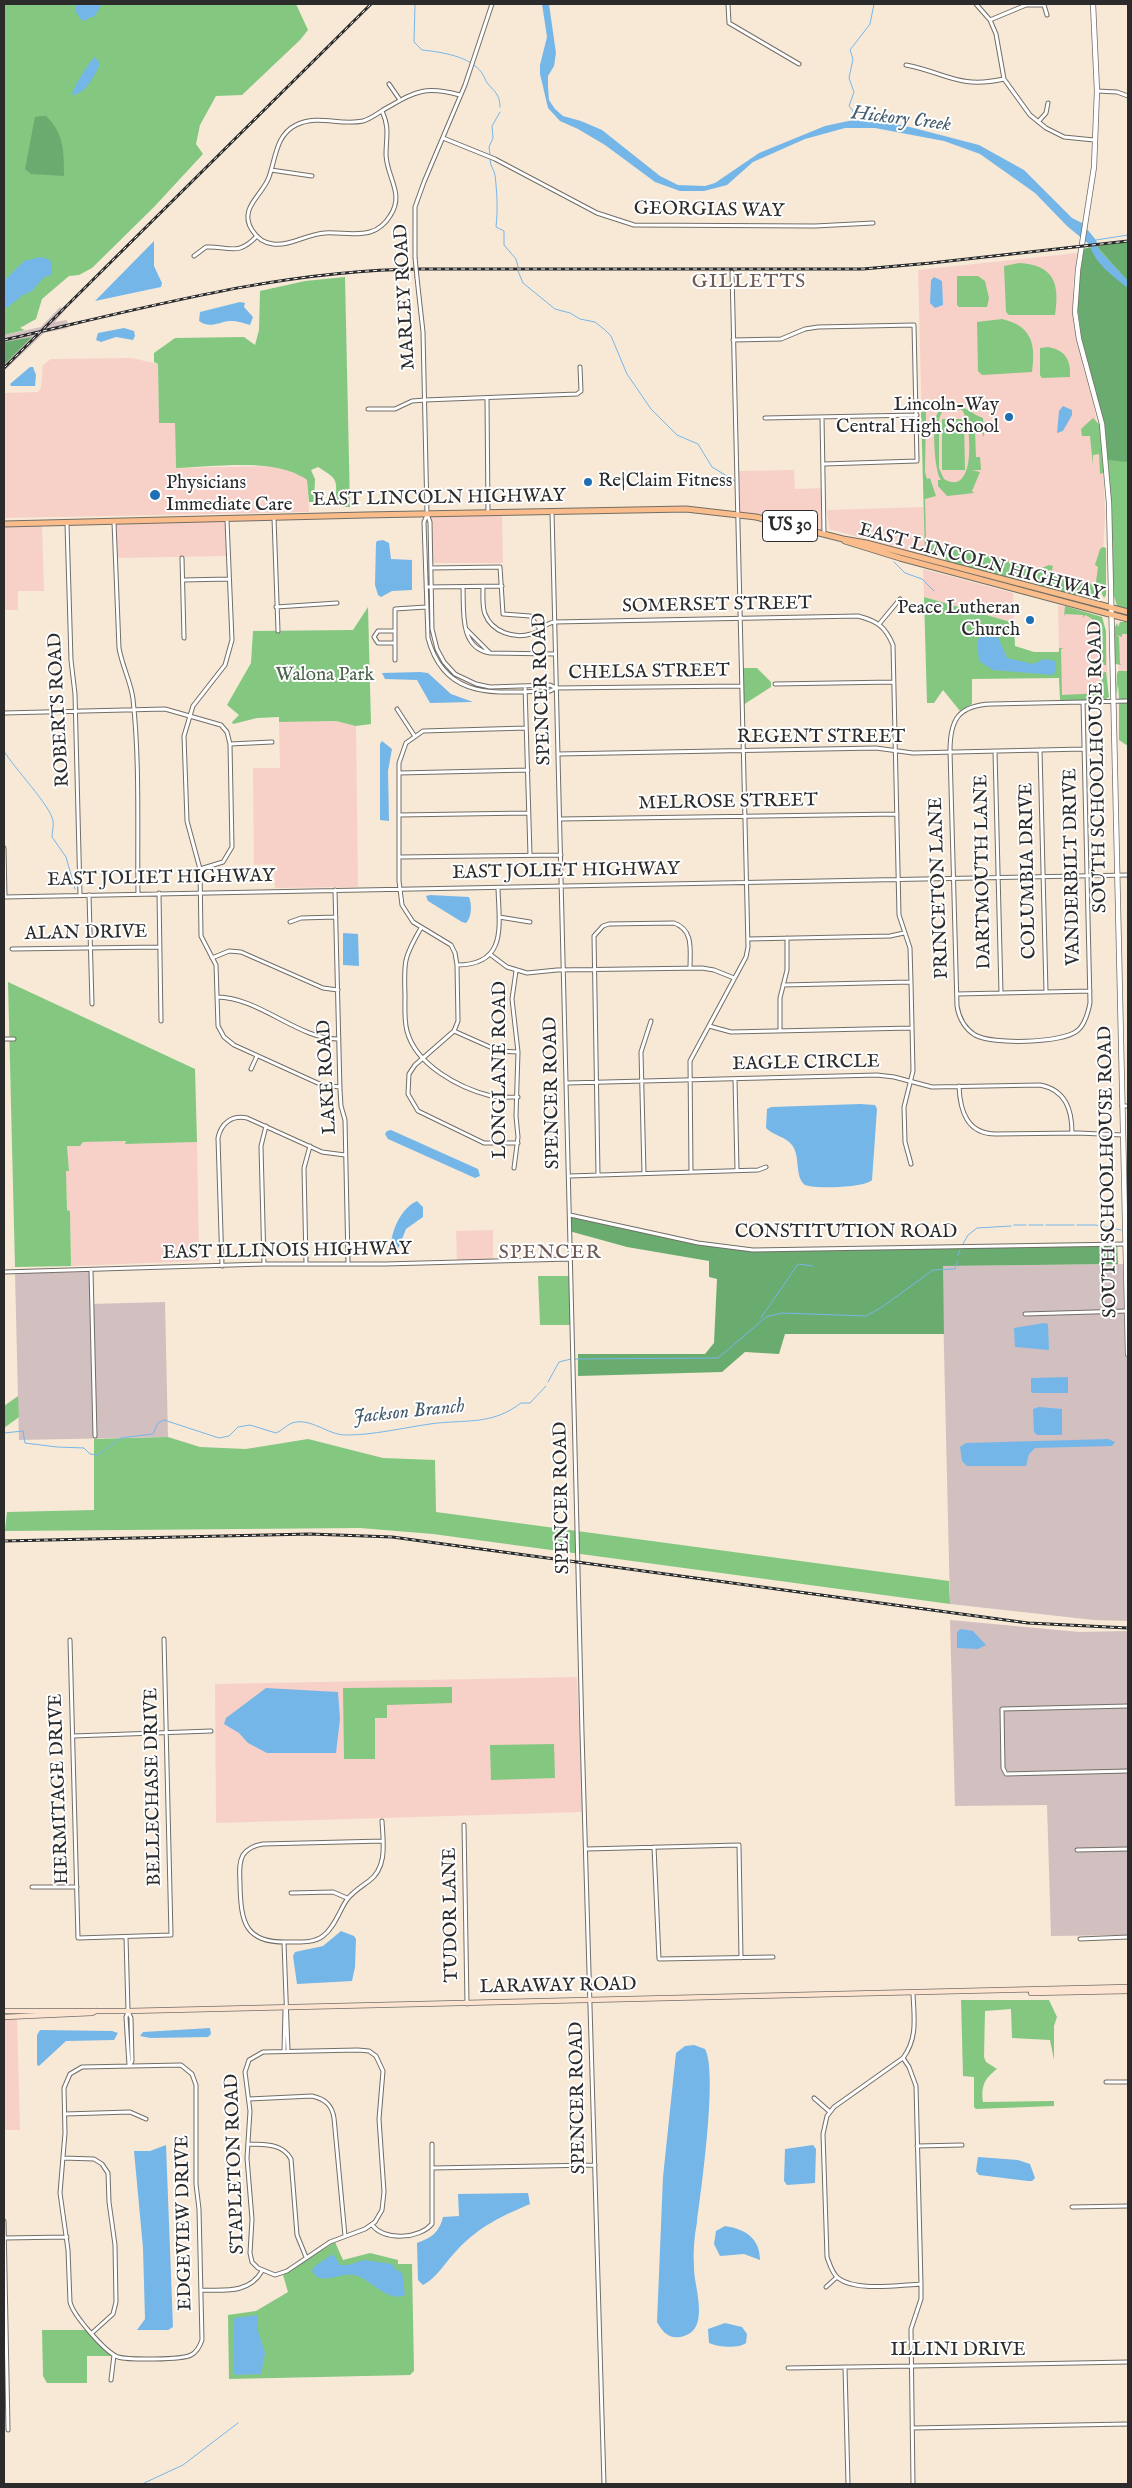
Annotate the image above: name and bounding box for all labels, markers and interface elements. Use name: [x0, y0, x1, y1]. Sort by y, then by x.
water label: Hickory Creek: [850, 102, 952, 138]
street label: GEORGIAS WAY: [634, 198, 784, 224]
street label: MARLEY ROAD: [391, 223, 421, 371]
district label: GILLETTS: [691, 271, 807, 295]
place label: Lincoln-Way Central High School: [836, 395, 999, 439]
marker: Lincoln-Way Central High School: [1003, 411, 1015, 423]
place label: Re|Claim Fitness: [598, 471, 732, 493]
place label: Physicians Immediate Care: [166, 473, 292, 517]
marker: Re|Claim Fitness: [582, 476, 594, 488]
street label: EAST LINCOLN HIGHWAY: [312, 485, 566, 513]
marker: Physicians Immediate Care: [148, 488, 162, 502]
road number: US 30: [762, 511, 818, 542]
street label: EAST LINCOLN HIGHWAY: [856, 519, 1106, 607]
street label: SOMERSET STREET: [622, 593, 812, 619]
place label: Peace Lutheran Church: [897, 598, 1020, 642]
street label: SPENCER ROAD: [529, 612, 557, 766]
marker: Peace Lutheran Church: [1024, 614, 1036, 626]
street label: SOUTH SCHOOLHOUSE ROAD: [1085, 621, 1113, 913]
street label: ROBERTS ROAD: [45, 632, 75, 788]
street label: CHELSA STREET: [568, 660, 730, 686]
park label: Walona Park: [275, 665, 375, 687]
street label: REGENT STREET: [737, 727, 905, 749]
street label: VANDERBILT DRIVE: [1060, 768, 1086, 966]
street label: DARTMOUTH LANE: [971, 774, 997, 970]
street label: COLUMBIA DRIVE: [1016, 782, 1042, 960]
street label: MELROSE STREET: [638, 790, 818, 816]
street label: PRINCETON LANE: [925, 796, 955, 980]
street label: EAST JOLIET HIGHWAY: [452, 859, 680, 885]
street label: EAST JOLIET HIGHWAY: [47, 866, 275, 892]
street label: ALAN DRIVE: [24, 922, 148, 946]
street label: LONGLANE ROAD: [490, 981, 512, 1159]
street label: SPENCER ROAD: [540, 1016, 566, 1170]
street label: LAKE ROAD: [314, 1019, 342, 1135]
street label: SOUTH SCHOOLHOUSE ROAD: [1095, 1026, 1123, 1318]
street label: EAGLE CIRCLE: [732, 1051, 880, 1077]
street label: CONSTITUTION ROAD: [735, 1222, 957, 1244]
street label: EAST ILLINOIS HIGHWAY: [162, 1238, 412, 1266]
district label: SPENCER: [498, 1242, 602, 1266]
water label: Jackson Branch: [352, 1395, 466, 1431]
street label: SPENCER ROAD: [550, 1421, 576, 1575]
street label: BELLECHASE DRIVE: [141, 1687, 167, 1887]
street label: HERMITAGE DRIVE: [45, 1693, 75, 1885]
street label: TUDOR LANE: [439, 1847, 465, 1983]
street label: LARAWAY ROAD: [479, 1974, 637, 2000]
street label: SPENCER ROAD: [566, 2021, 592, 2175]
street label: STAPLETON ROAD: [221, 2073, 251, 2255]
street label: EDGEVIEW DRIVE: [172, 2135, 198, 2311]
street label: ILLINI DRIVE: [890, 2340, 1026, 2362]

